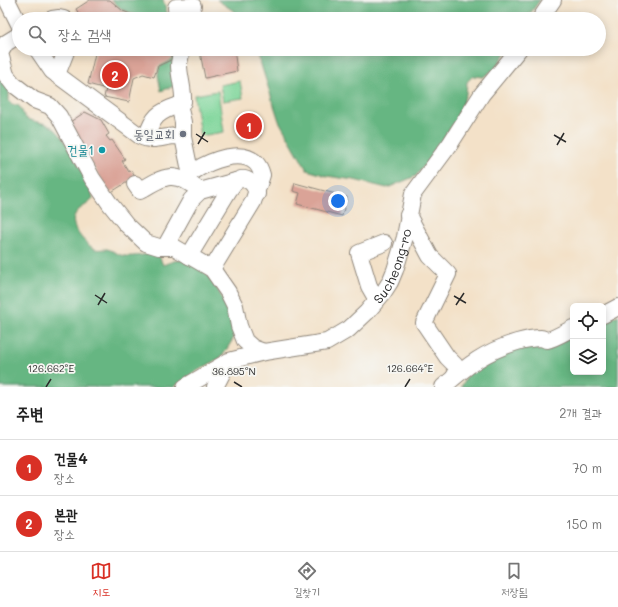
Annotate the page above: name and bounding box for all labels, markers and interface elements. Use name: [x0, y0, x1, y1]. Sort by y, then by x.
search box: [12, 12, 606, 56]
icon: search: [26, 23, 48, 45]
text: 장소 검색: [58, 24, 111, 44]
pin: 2: [102, 60, 128, 90]
pin: 1: [236, 111, 262, 141]
place label: 동일교회: [133, 125, 175, 142]
marker: 동일교회: [178, 129, 188, 139]
place label: 건물1: [67, 141, 94, 158]
marker: 건물1: [97, 145, 107, 155]
your location: [328, 191, 348, 211]
street label: Sucheong-ro: [369, 227, 414, 307]
map controls: [570, 303, 606, 375]
button: locate: [570, 303, 606, 339]
button: layers: [570, 339, 606, 375]
text: 126.662°E: [28, 361, 74, 375]
text: 126.664°E: [387, 361, 434, 375]
text: 36.895°N: [212, 364, 256, 378]
text: 주변: [16, 402, 43, 424]
text: 2개 결과: [559, 404, 602, 421]
text: 건물4: [54, 448, 88, 468]
text: 1: [26, 459, 32, 476]
text: 70 m: [572, 459, 602, 476]
text: 장소: [54, 469, 75, 486]
text: 본관: [54, 504, 78, 524]
text: 2: [25, 515, 33, 532]
text: 150 m: [566, 515, 602, 532]
text: 장소: [54, 525, 75, 542]
tab: 지도: [90, 560, 112, 600]
tab: 길찾기: [293, 560, 320, 600]
tab: 저장됨: [501, 560, 528, 600]

